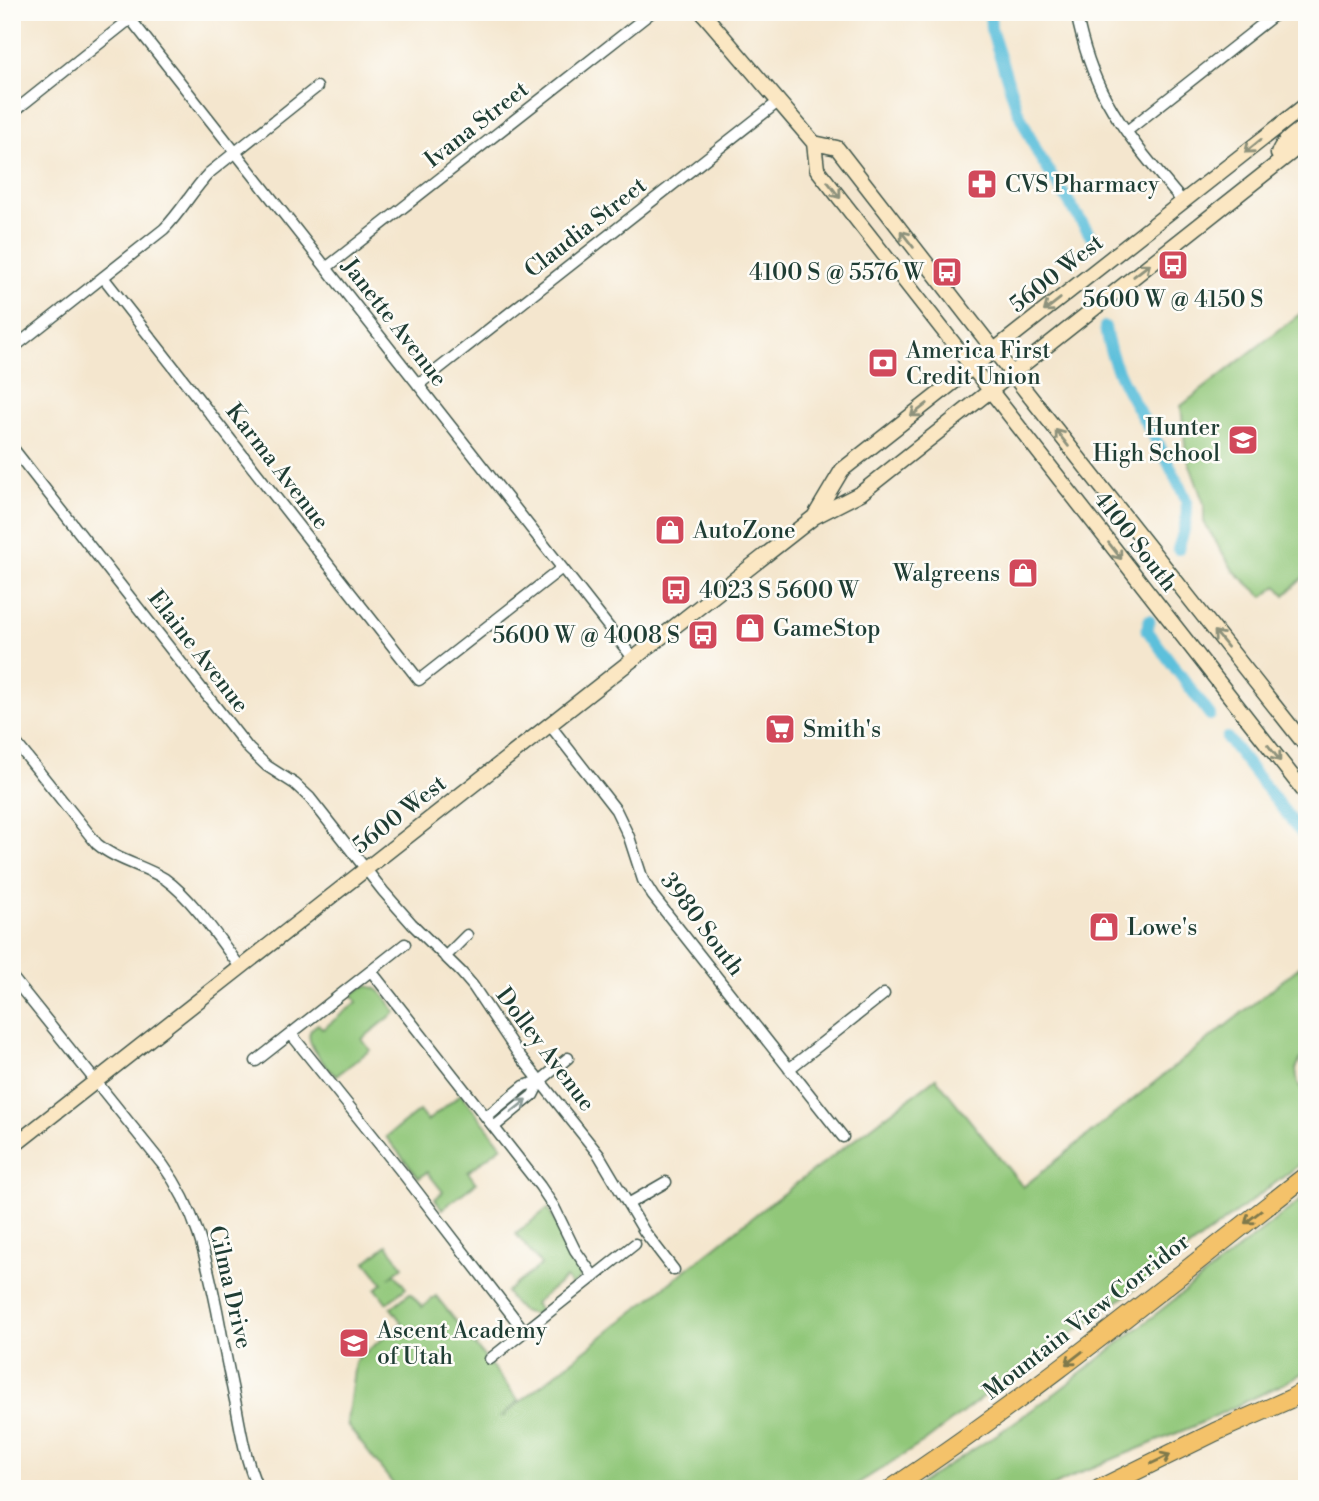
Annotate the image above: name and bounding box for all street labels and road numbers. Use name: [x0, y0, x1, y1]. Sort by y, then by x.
street label: Ivana Street: [419, 75, 534, 174]
street label: Claudia Street: [519, 172, 652, 284]
street label: 5600 West: [1004, 229, 1109, 319]
street label: Janette Avenue: [335, 252, 453, 392]
street label: Karma Avenue: [219, 398, 335, 535]
street label: 4100 South: [1087, 486, 1183, 598]
street label: Elaine Avenue: [142, 585, 255, 718]
street label: 5600 West: [347, 770, 452, 860]
street label: 3980 South: [654, 867, 750, 982]
street label: Dolley Avenue: [490, 982, 601, 1117]
street label: Cilma Drive: [202, 1223, 258, 1351]
street label: Mountain View Corridor: [978, 1227, 1195, 1406]

